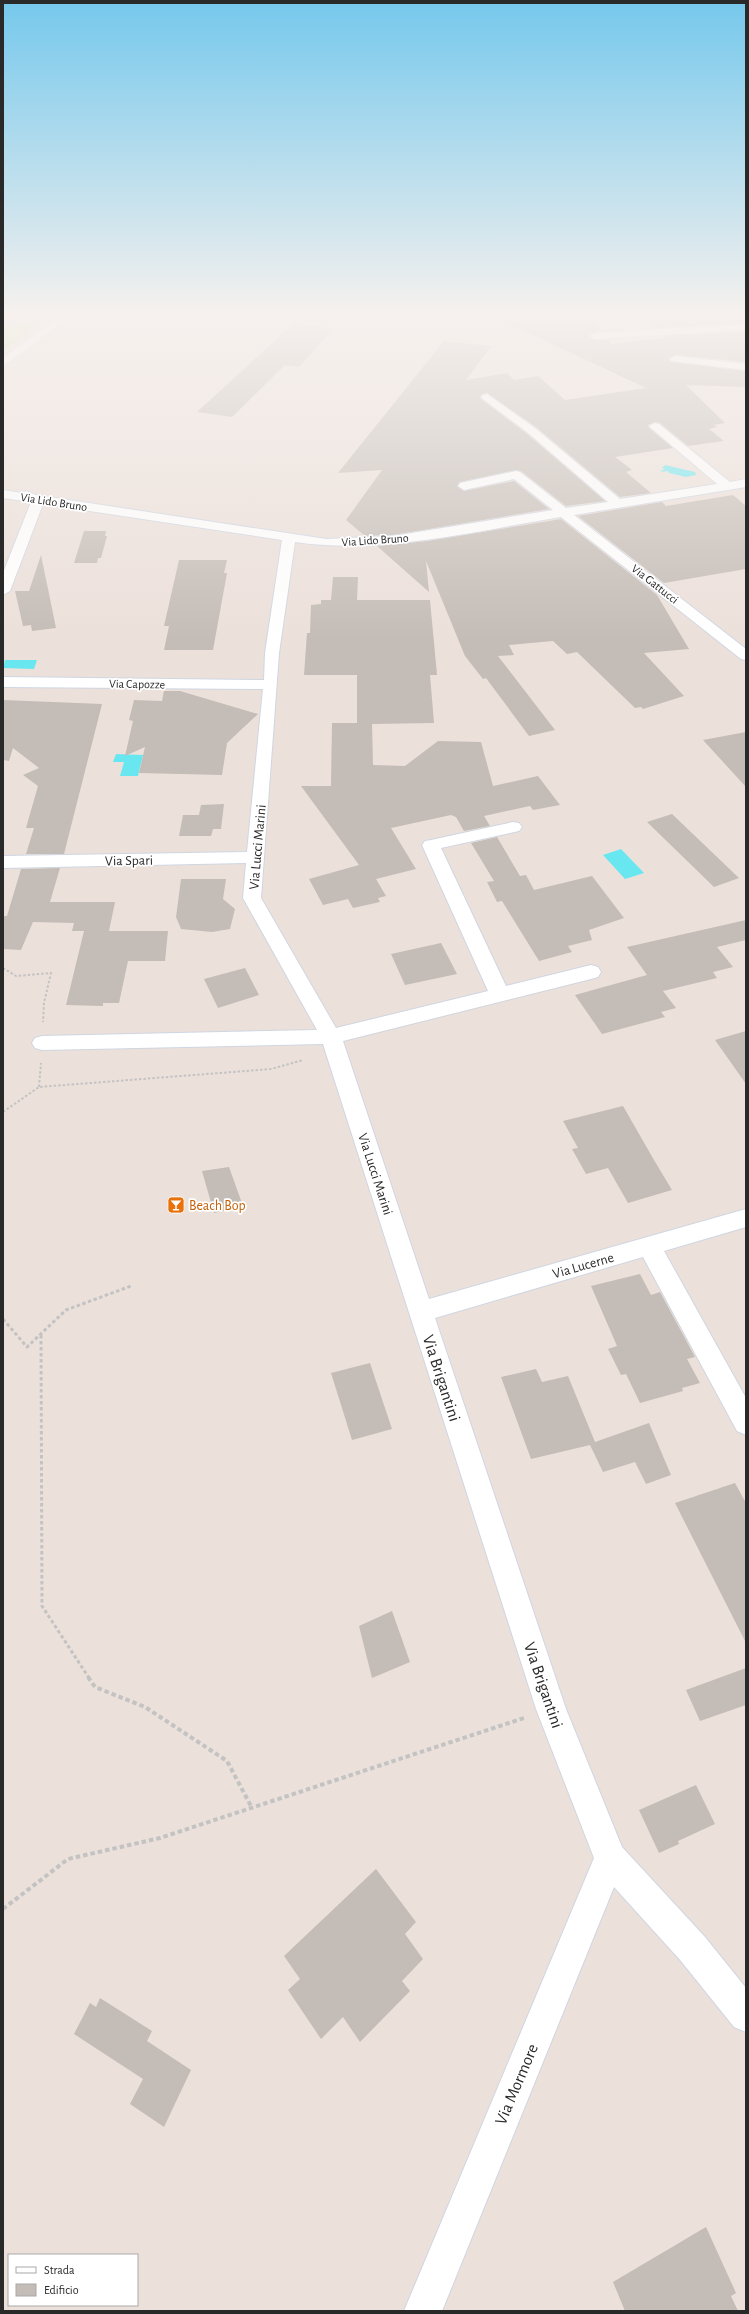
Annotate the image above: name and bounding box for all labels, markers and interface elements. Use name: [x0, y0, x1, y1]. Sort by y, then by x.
street label: Via Lido Bruno: [20, 491, 88, 513]
street label: Via Lido Bruno: [341, 532, 409, 548]
street label: Via Gattucci: [629, 562, 681, 606]
street label: Via Capozze: [109, 678, 165, 690]
street label: Via Lucci Marini: [247, 804, 269, 890]
street label: Via Spari: [105, 854, 153, 868]
street label: Via Lucci Marini: [355, 1132, 395, 1217]
bar icon: Beach Bop: [166, 1195, 186, 1215]
place label: Beach Bop: [189, 1199, 246, 1213]
street label: Via Lucerne: [551, 1251, 616, 1281]
street label: Via Brigantini: [420, 1333, 463, 1424]
street label: Via Brigantini: [521, 1640, 566, 1730]
street label: Via Mormore: [492, 2041, 541, 2127]
legend: [8, 2254, 138, 2306]
text: Strada: [44, 2264, 75, 2276]
text: Edificio: [44, 2284, 79, 2296]

